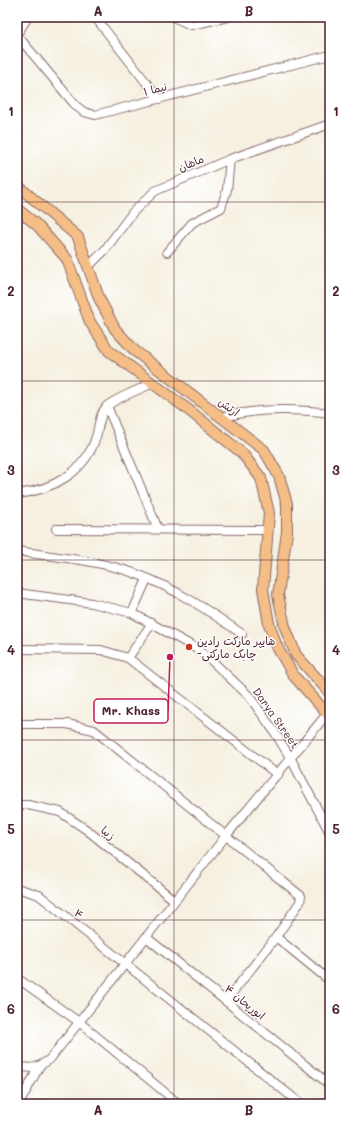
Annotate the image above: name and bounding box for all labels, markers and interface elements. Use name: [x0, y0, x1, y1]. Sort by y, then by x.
text: A: [93, 2, 103, 19]
text: B: [245, 2, 254, 19]
street label: نیما ۱: [141, 78, 168, 99]
text: 1: [8, 102, 14, 119]
text: 1: [333, 102, 339, 119]
street label: ماهان: [176, 151, 206, 174]
text: 2: [7, 282, 15, 299]
text: 2: [332, 282, 340, 299]
street label: ارتش: [216, 394, 243, 419]
text: 3: [7, 461, 15, 478]
text: 3: [332, 461, 340, 478]
place label: هایپر مارکت رادین -چابک مارکتی: [197, 633, 275, 662]
text: 4: [7, 641, 15, 658]
text: 4: [332, 641, 340, 658]
marker: هایپر مارکت رادین -چابک مارکتی: [184, 642, 194, 652]
street label: Darya Street: [250, 684, 303, 751]
callout: Mr. Khass: [94, 699, 168, 723]
text: Mr. Khass: [102, 702, 160, 718]
text: 5: [7, 820, 15, 837]
text: 5: [332, 820, 340, 837]
street label: زیبا: [97, 822, 119, 844]
street label: ۴: [71, 905, 87, 922]
street label: ابوریحان ۴: [221, 981, 269, 1023]
text: 6: [7, 1000, 15, 1017]
text: 6: [332, 1000, 340, 1017]
text: A: [93, 1101, 103, 1118]
text: B: [245, 1101, 254, 1118]

